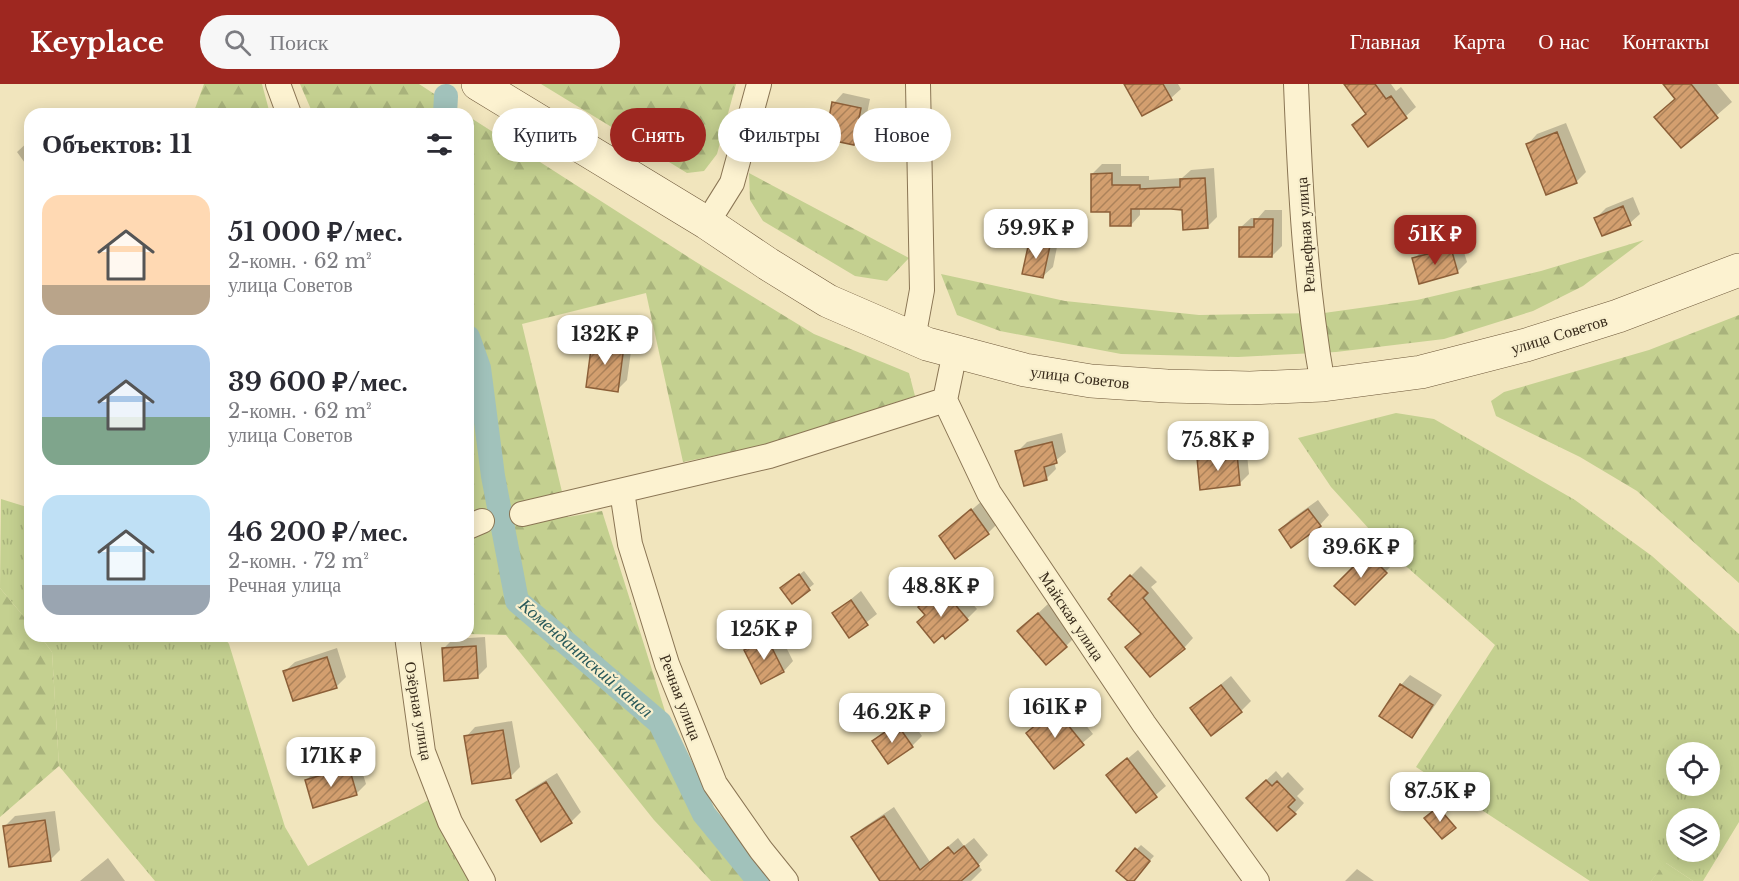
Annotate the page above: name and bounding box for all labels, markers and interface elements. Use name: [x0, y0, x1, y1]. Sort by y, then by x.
search box: [200, 15, 620, 69]
text: Keyplace: [30, 25, 164, 60]
icon: search: [221, 26, 254, 59]
text: Поиск: [269, 29, 328, 56]
text: Главная: [1350, 29, 1420, 55]
text: Карта: [1453, 29, 1505, 55]
text: О нас: [1538, 29, 1589, 55]
text: Контакты: [1622, 29, 1709, 55]
chip: Купить: [492, 108, 598, 162]
chip: Снять: [610, 108, 706, 162]
chip: Фильтры: [718, 108, 841, 162]
chip: Новое: [853, 108, 951, 162]
text: Объектов: 11: [42, 128, 192, 160]
icon: filters: [423, 128, 456, 161]
street label: Рельефная улица: [1291, 177, 1319, 293]
pin: 59.9K ₽: [981, 209, 1091, 260]
pin: 51K ₽: [1393, 215, 1477, 266]
text: 51 000 ₽/мес.: [228, 216, 403, 248]
text: 59.9K ₽: [998, 216, 1074, 240]
icon: home: [90, 219, 162, 291]
text: 51K ₽: [1408, 222, 1462, 246]
text: 2-комн. · 62 m²: [228, 249, 372, 273]
text: улица Советов: [228, 273, 353, 297]
street label: улица Советов: [1508, 310, 1610, 358]
pin: 132K ₽: [556, 315, 654, 366]
text: 132K ₽: [571, 322, 639, 346]
street label: улица Советов: [1029, 361, 1131, 393]
text: 39 600 ₽/мес.: [228, 366, 408, 398]
icon: home: [90, 369, 162, 441]
text: 2-комн. · 62 m²: [228, 399, 372, 423]
pin: 75.8K ₽: [1163, 421, 1273, 472]
text: улица Советов: [228, 423, 353, 447]
text: 75.8K ₽: [1182, 428, 1254, 452]
text: 46 200 ₽/мес.: [228, 516, 408, 548]
icon: home: [90, 519, 162, 591]
pin: 39.6K ₽: [1306, 528, 1416, 579]
text: 39.6K ₽: [1322, 535, 1400, 559]
text: 2-комн. · 72 m²: [228, 549, 369, 573]
pin: 48.8K ₽: [886, 567, 996, 618]
street label: Майская улица: [1035, 568, 1109, 664]
text: Речная улица: [228, 573, 341, 597]
text: 48.8K ₽: [903, 574, 979, 598]
water label: Комендантский канал: [514, 593, 658, 722]
pin: 125K ₽: [715, 610, 813, 661]
text: 125K ₽: [731, 617, 797, 641]
street label: Речная улица: [655, 651, 707, 743]
street label: Озёрная улица: [400, 660, 438, 762]
pin: 161K ₽: [1006, 688, 1104, 739]
pin: 46.2K ₽: [837, 693, 947, 744]
text: 161K ₽: [1023, 695, 1087, 719]
text: 46.2K ₽: [853, 700, 931, 724]
pin: 171K ₽: [282, 737, 380, 788]
map controls: [1666, 742, 1720, 862]
button: locate: [1666, 742, 1720, 796]
text: 171K ₽: [300, 744, 362, 768]
pin: 87.5K ₽: [1385, 772, 1495, 823]
text: 87.5K ₽: [1404, 779, 1476, 803]
button: layers: [1666, 808, 1720, 862]

